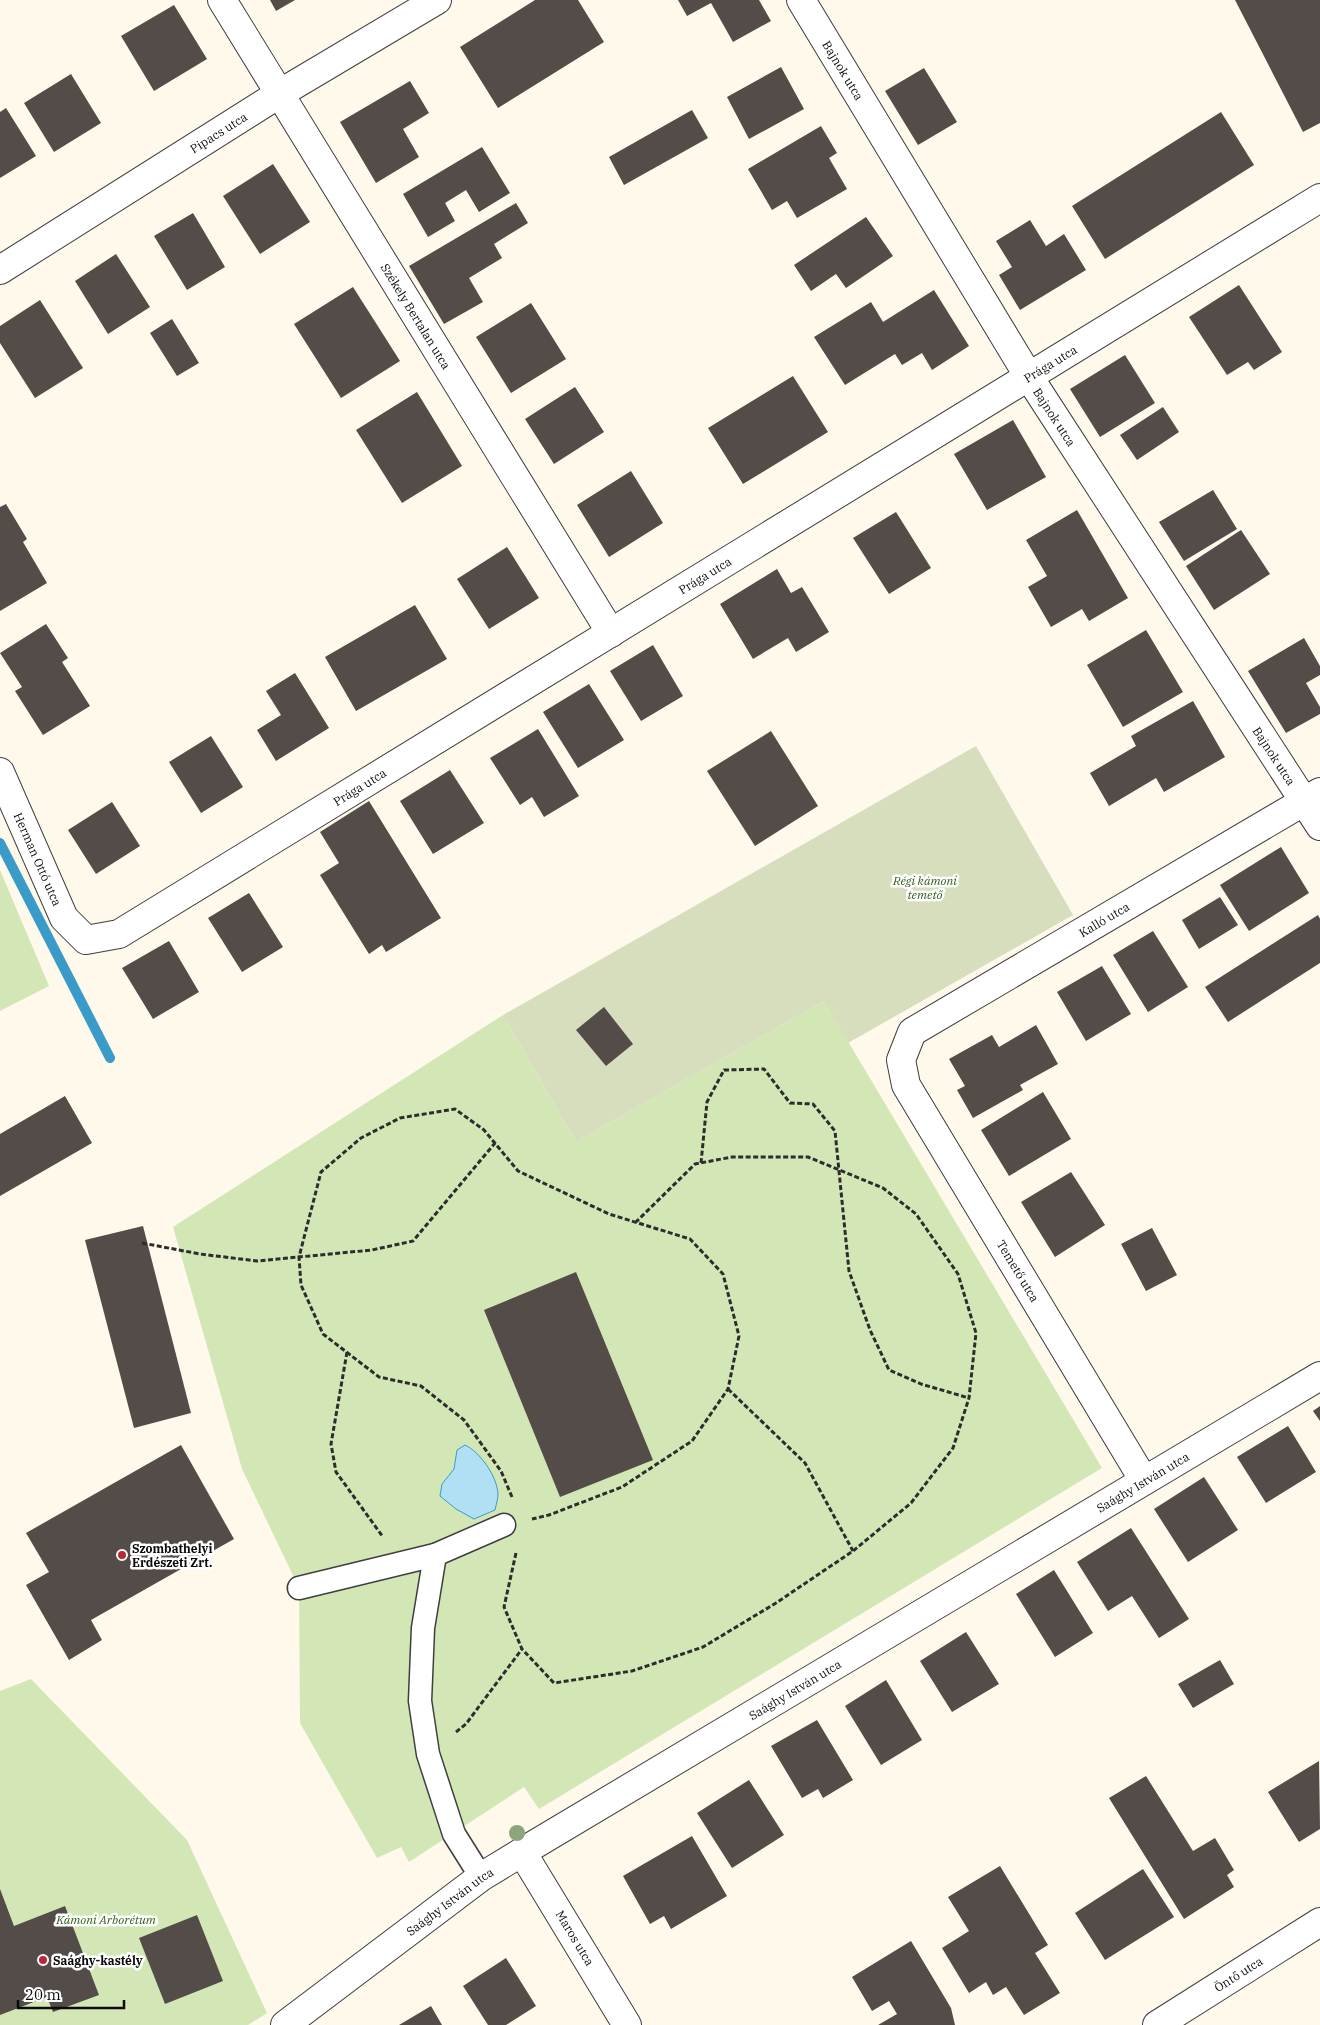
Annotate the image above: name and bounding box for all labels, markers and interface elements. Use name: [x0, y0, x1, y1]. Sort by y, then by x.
street label: Bajnok utca: [820, 38, 867, 103]
street label: Pipacs utca: [187, 109, 250, 156]
street label: Székely Bertalan utca: [378, 261, 455, 372]
street label: Prága utca: [1021, 341, 1080, 385]
street label: Bajnok utca: [1030, 385, 1080, 449]
street label: Prága utca: [675, 553, 734, 597]
street label: Bajnok utca: [1250, 724, 1299, 788]
street label: Prága utca: [330, 765, 389, 809]
street label: Herman Ottó utca: [11, 810, 65, 909]
park label: Régi kámoni temető: [892, 873, 957, 902]
street label: Kalló utca: [1076, 898, 1132, 940]
street label: Temető utca: [994, 1237, 1043, 1305]
street label: Saághy István utca: [1094, 1448, 1192, 1515]
place label: Szombathelyi Erdészeti Zrt.: [132, 1541, 212, 1570]
marker: Szombathelyi Erdészeti Zrt.: [116, 1549, 128, 1561]
street label: Saághy István utca: [746, 1656, 844, 1723]
street label: Saághy István utca: [403, 1864, 496, 1939]
street label: Maros utca: [553, 1908, 598, 1969]
park label: Kámoni Arborétum: [55, 1912, 156, 1927]
place label: Saághy-kastély: [53, 1953, 143, 1968]
street label: Öntő utca: [1211, 1953, 1266, 1995]
marker: Saághy-kastély: [37, 1954, 49, 1966]
scale bar: [18, 1978, 124, 2010]
text: 20 m: [25, 1985, 61, 2004]

